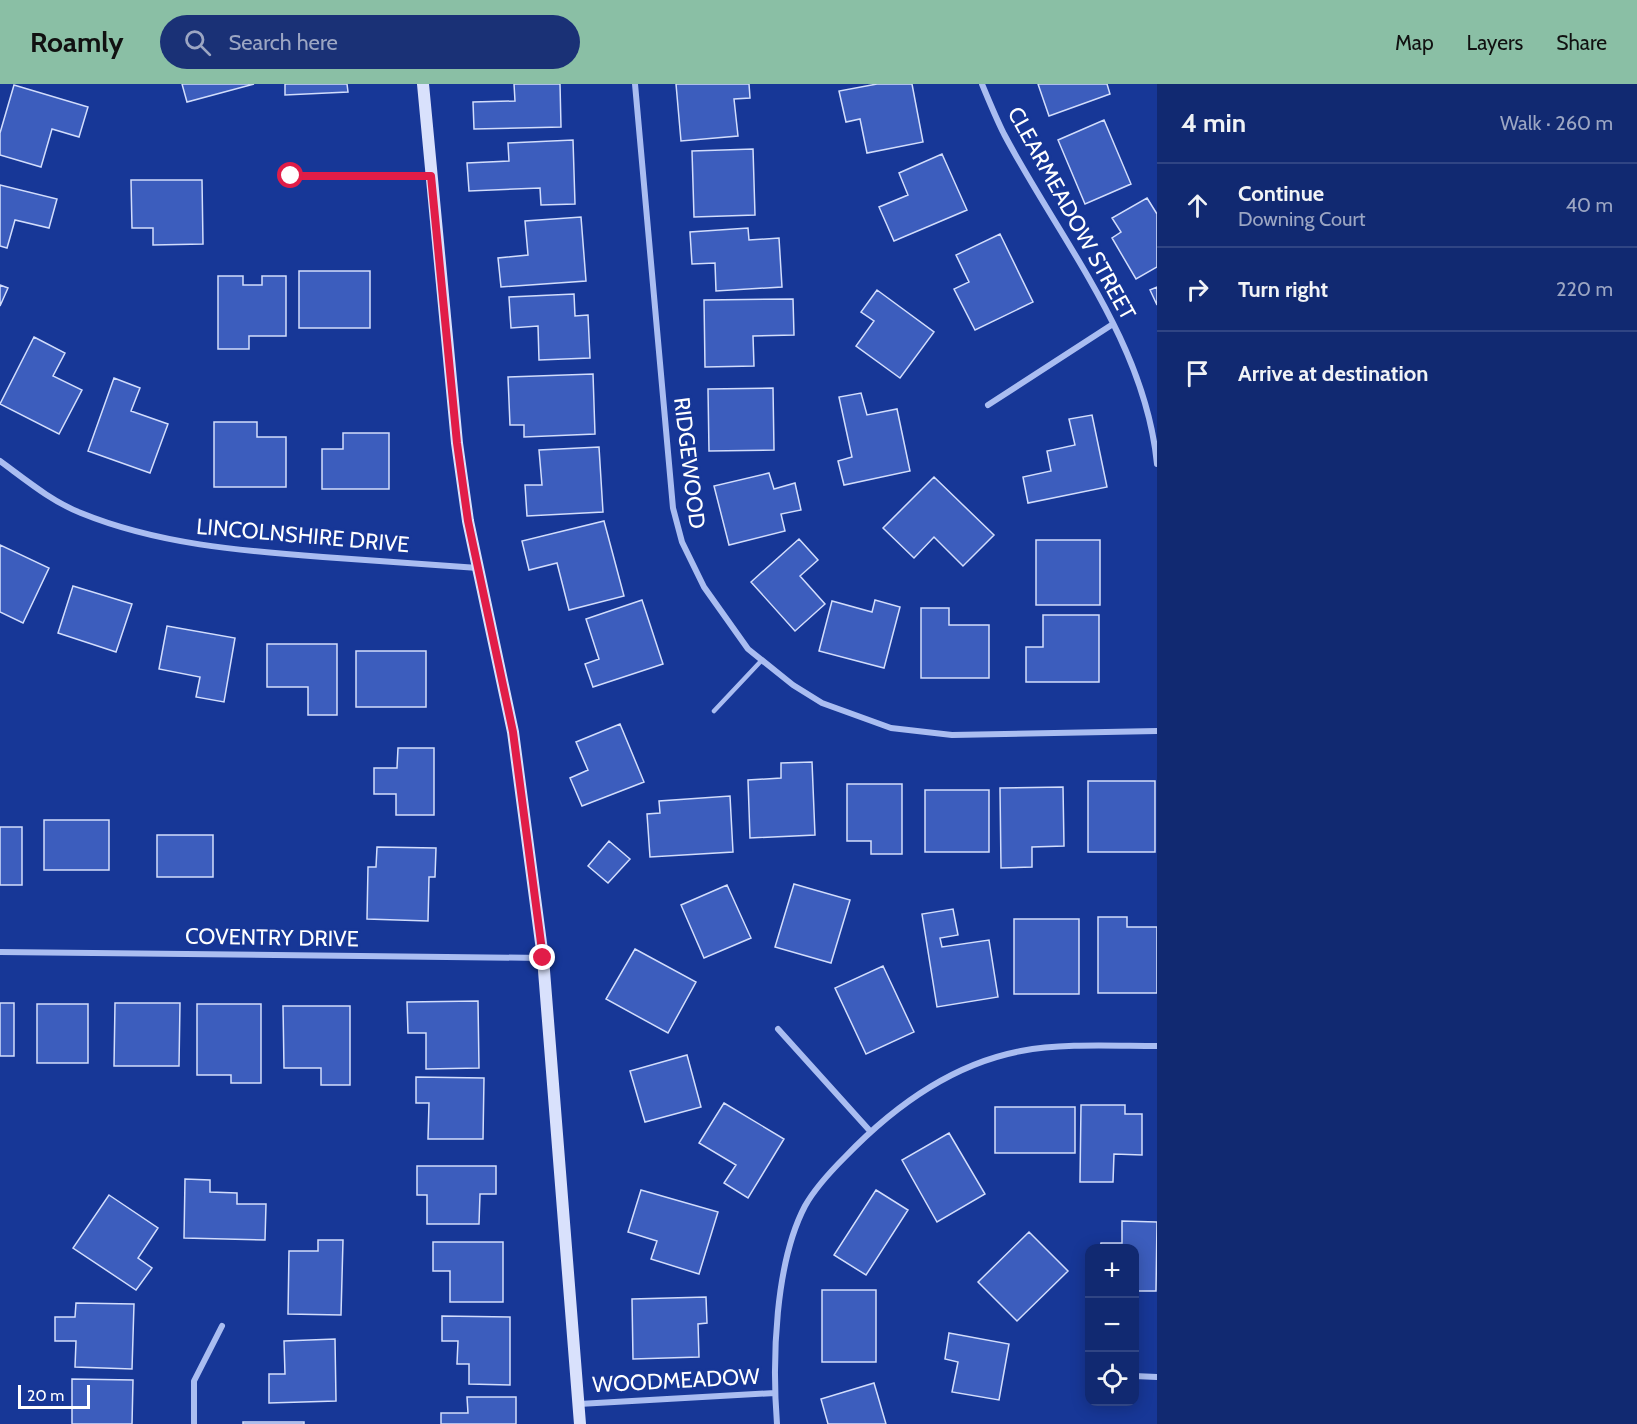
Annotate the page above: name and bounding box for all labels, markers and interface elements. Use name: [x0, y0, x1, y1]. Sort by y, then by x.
search box: [160, 15, 580, 69]
text: Roamly: [30, 25, 124, 59]
icon: search: [181, 26, 214, 59]
text: Search here: [229, 29, 338, 56]
text: Map: [1395, 30, 1434, 55]
text: Layers: [1467, 30, 1523, 55]
text: Share: [1556, 30, 1607, 55]
street label: CLEARMEADOW STREET: [1002, 102, 1142, 325]
text: 4 min: [1181, 107, 1246, 139]
text: Walk · 260 m: [1500, 111, 1613, 135]
route start: [277, 162, 303, 188]
text: Continue: [1238, 180, 1324, 207]
icon: ahead: [1181, 189, 1214, 222]
text: 40 m: [1565, 193, 1613, 217]
text: Downing Court: [1238, 207, 1365, 231]
icon: right: [1181, 273, 1214, 306]
text: Turn right: [1238, 276, 1328, 303]
text: 220 m: [1556, 277, 1613, 301]
icon: arrive: [1181, 357, 1214, 390]
text: Arrive at destination: [1238, 360, 1428, 387]
street label: RIDGEWOOD: [668, 396, 711, 530]
street label: LINCOLNSHIRE DRIVE: [195, 513, 411, 558]
street label: COVENTRY DRIVE: [185, 922, 359, 953]
route end: [529, 944, 555, 970]
map controls: [1085, 1244, 1139, 1406]
button: +: [1085, 1244, 1139, 1298]
button: −: [1085, 1298, 1139, 1352]
button: locate: [1085, 1352, 1139, 1406]
street label: WOODMEADOW: [592, 1363, 761, 1398]
scale bar: [18, 1382, 90, 1410]
text: 20 m: [27, 1386, 64, 1405]

